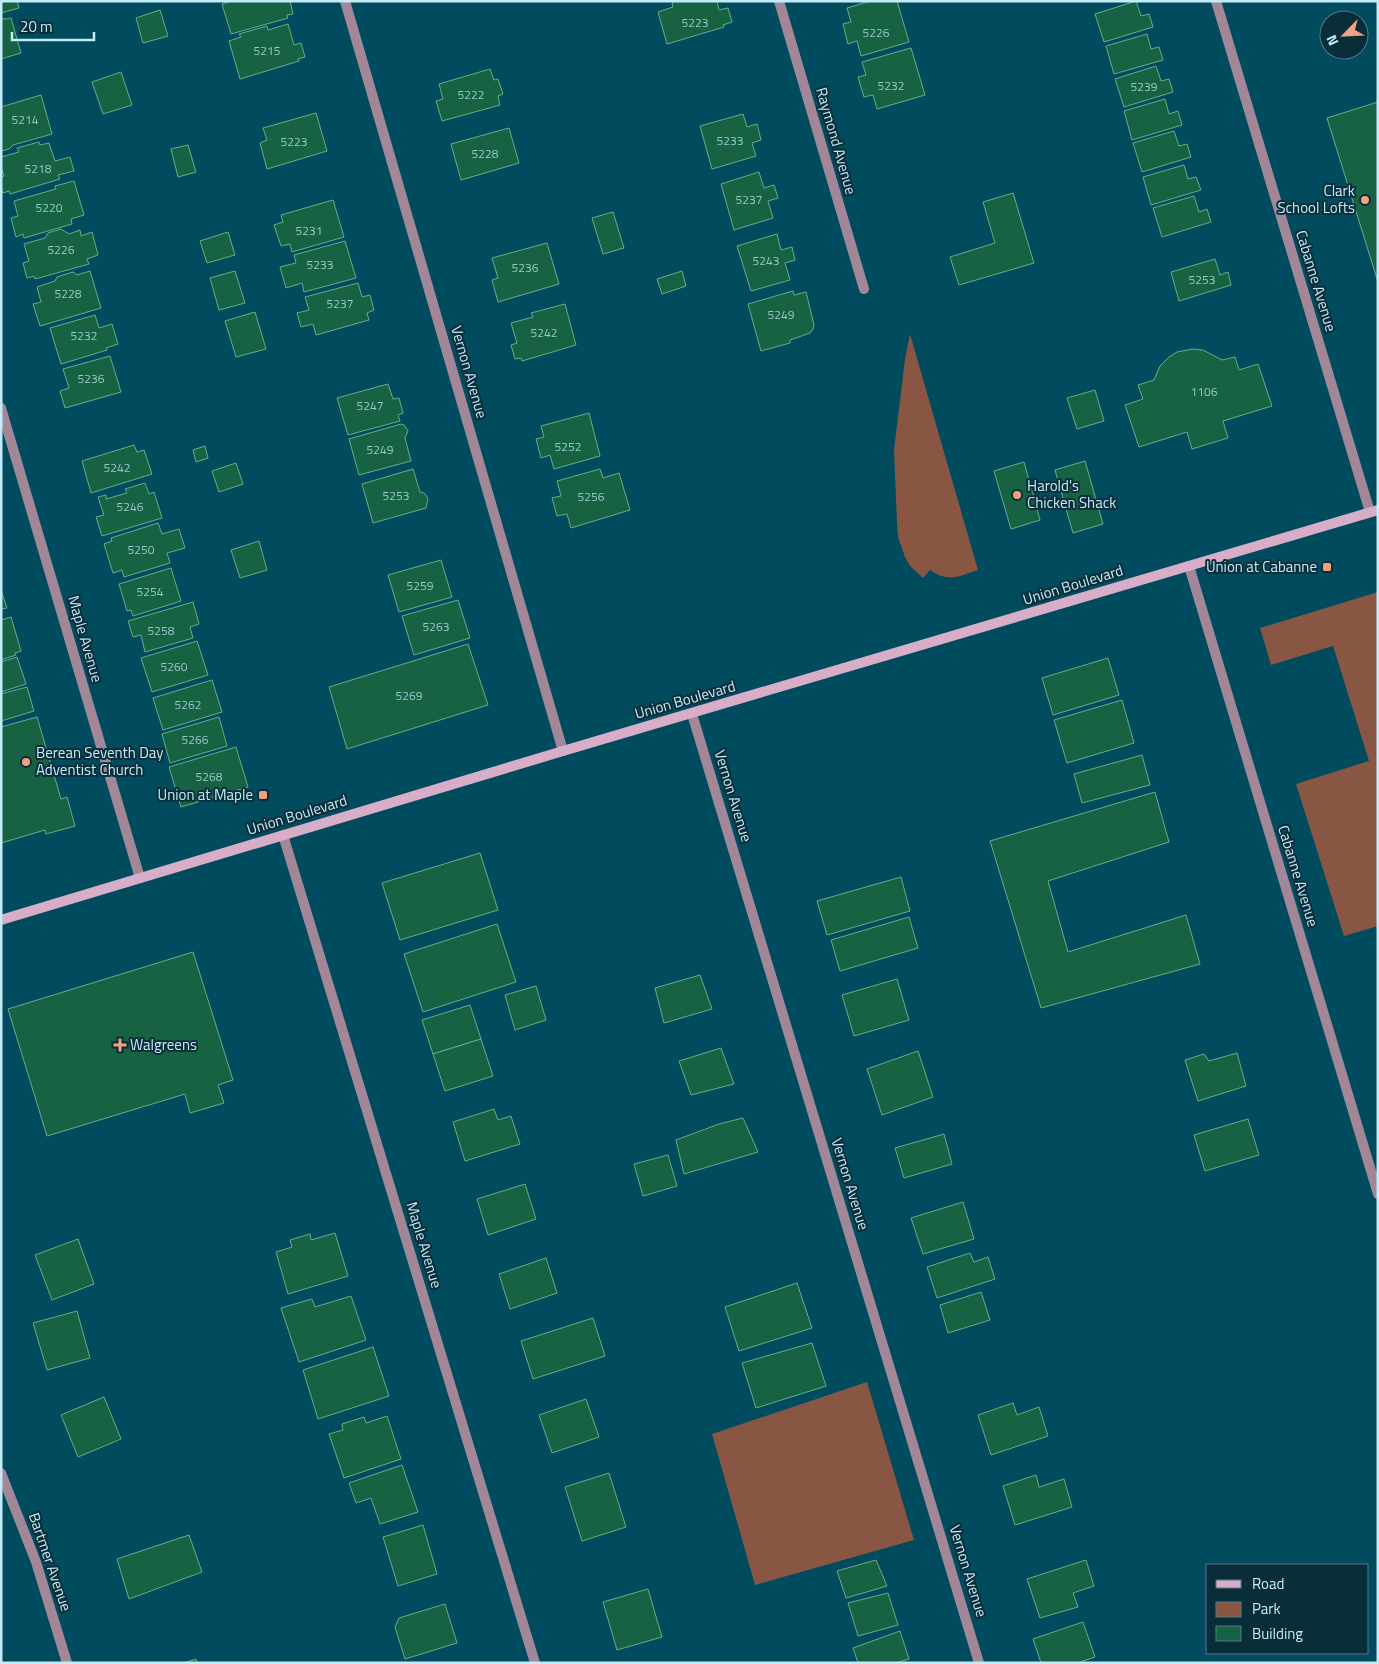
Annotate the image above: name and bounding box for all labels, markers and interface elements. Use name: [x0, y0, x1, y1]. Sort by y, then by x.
scale bar: [12, 10, 95, 42]
north arrow: [1319, 10, 1369, 60]
house number: 5223: [682, 13, 708, 32]
text: 20 m: [20, 15, 53, 38]
house number: 5226: [863, 23, 890, 42]
text: N: [1320, 32, 1343, 49]
house number: 5215: [254, 41, 281, 60]
house number: 5232: [878, 76, 904, 95]
house number: 5239: [1131, 77, 1158, 96]
house number: 5222: [458, 85, 484, 104]
street label: Raymond Avenue: [810, 85, 863, 197]
house number: 5214: [12, 110, 39, 129]
house number: 5233: [717, 131, 743, 150]
house number: 5223: [281, 132, 307, 151]
house number: 5228: [472, 144, 499, 163]
house number: 5218: [25, 159, 52, 178]
place label: Clark School Lofts: [1277, 179, 1355, 219]
house number: 5237: [736, 190, 762, 209]
marker: Clark School Lofts: [1359, 194, 1371, 206]
house number: 5220: [36, 198, 63, 217]
house number: 5231: [296, 221, 322, 240]
street label: Cabanne Avenue: [1290, 227, 1343, 334]
house number: 5226: [48, 240, 75, 259]
house number: 5243: [753, 251, 779, 270]
house number: 5233: [307, 255, 333, 274]
house number: 5236: [512, 258, 539, 277]
house number: 5253: [1189, 270, 1215, 289]
house number: 5228: [55, 284, 82, 303]
house number: 5237: [327, 294, 353, 313]
house number: 5249: [768, 305, 795, 324]
street label: Vernon Avenue: [445, 323, 494, 421]
house number: 5242: [531, 323, 557, 342]
house number: 5232: [71, 326, 97, 345]
house number: 5236: [78, 369, 105, 388]
house number: 1106: [1191, 382, 1218, 401]
house number: 5247: [357, 396, 383, 415]
house number: 5252: [555, 437, 581, 456]
house number: 5249: [367, 440, 394, 459]
house number: 5242: [104, 458, 130, 477]
place label: Harold's Chicken Shack: [1027, 474, 1116, 514]
house number: 5253: [383, 486, 409, 505]
house number: 5256: [578, 487, 605, 506]
marker: Harold's Chicken Shack: [1011, 489, 1023, 501]
house number: 5246: [117, 497, 144, 516]
house number: 5250: [128, 540, 155, 559]
place label: Union at Cabanne: [1206, 555, 1317, 578]
street label: Union Boulevard: [1020, 558, 1126, 611]
marker: Union at Cabanne: [1321, 561, 1333, 573]
house number: 5259: [407, 576, 434, 595]
house number: 5254: [137, 582, 164, 601]
street label: Maple Avenue: [62, 593, 109, 685]
house number: 5263: [423, 617, 449, 636]
house number: 5258: [148, 621, 175, 640]
house number: 5260: [161, 657, 188, 676]
street label: Union Boulevard: [632, 674, 738, 725]
house number: 5269: [396, 686, 423, 705]
house number: 5262: [175, 695, 201, 714]
house number: 5266: [182, 730, 209, 749]
place label: Berean Seventh Day Adventist Church: [36, 741, 164, 781]
street label: Vernon Avenue: [709, 747, 758, 845]
marker: Berean Seventh Day Adventist Church: [20, 756, 32, 768]
house number: 5268: [196, 767, 223, 786]
place label: Union at Maple: [158, 783, 253, 806]
street label: Union Boulevard: [244, 788, 350, 841]
marker: Union at Maple: [257, 789, 269, 801]
street label: Cabanne Avenue: [1272, 822, 1325, 929]
place label: Walgreens: [130, 1033, 197, 1056]
marker: Walgreens: [114, 1039, 126, 1051]
street label: Vernon Avenue: [826, 1135, 875, 1233]
street label: Maple Avenue: [400, 1199, 449, 1291]
street label: Bartmer Avenue: [23, 1510, 78, 1614]
street label: Vernon Avenue: [944, 1522, 993, 1620]
legend: [1206, 1564, 1369, 1654]
text: Road: [1252, 1572, 1284, 1595]
text: Park: [1252, 1597, 1281, 1620]
text: Building: [1252, 1622, 1303, 1645]

